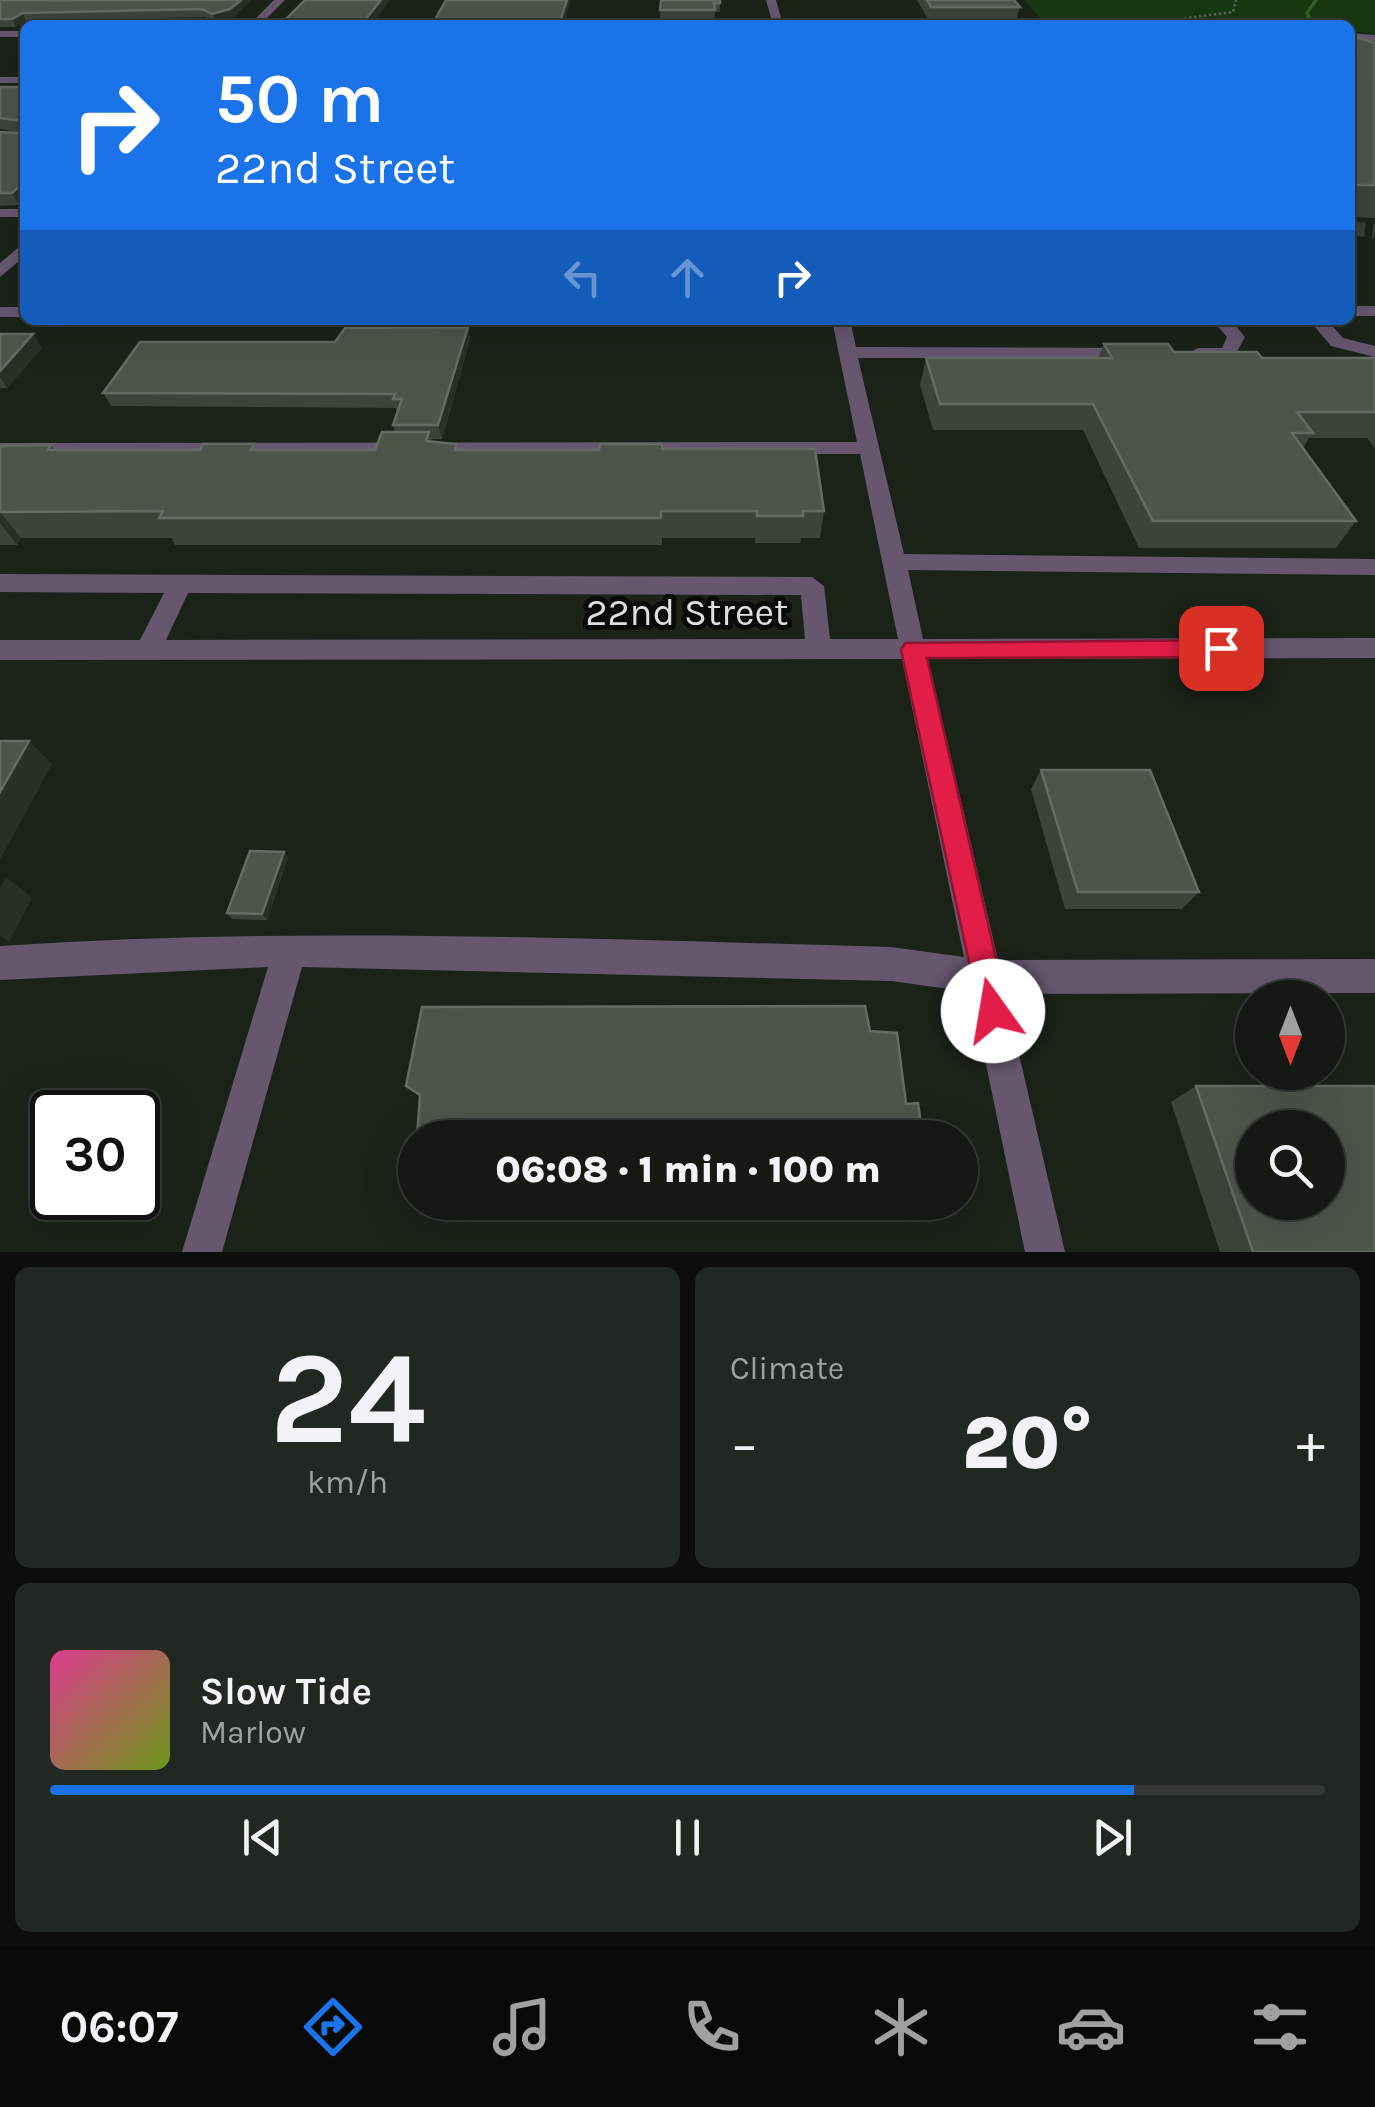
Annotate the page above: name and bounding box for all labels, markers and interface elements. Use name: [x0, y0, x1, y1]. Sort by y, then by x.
text: 50 m: [215, 58, 384, 140]
icon: right: [50, 60, 180, 190]
text: 22nd Street: [215, 142, 455, 194]
icon: left: [555, 250, 610, 305]
icon: ahead: [660, 250, 715, 305]
icon: right: [765, 250, 820, 305]
street label: 22nd Street: [586, 590, 788, 635]
pin: [1179, 606, 1264, 691]
icon: arrive: [1194, 621, 1249, 676]
position arrow: [941, 959, 1045, 1063]
north arrow: [1235, 980, 1345, 1090]
map controls: [1235, 980, 1345, 1220]
speed limit sign: 30: [30, 1090, 160, 1220]
button: search: [1235, 1110, 1345, 1220]
text: 06:08 · 1 min · 100 m: [495, 1147, 881, 1192]
text: 24: [269, 1323, 426, 1475]
text: Climate: [730, 1350, 844, 1387]
text: 20°: [962, 1399, 1093, 1487]
text: −: [730, 1412, 759, 1476]
text: +: [1296, 1412, 1325, 1476]
text: km/h: [307, 1464, 388, 1501]
text: Slow Tide: [200, 1669, 372, 1714]
text: Marlow: [200, 1714, 306, 1751]
icon: previous: [235, 1810, 290, 1865]
icon: pause: [660, 1810, 715, 1865]
icon: next: [1085, 1810, 1140, 1865]
icon: directions: [298, 1992, 368, 2062]
icon: music: [487, 1992, 557, 2062]
icon: phone: [677, 1992, 747, 2062]
icon: climate: [866, 1992, 936, 2062]
icon: car: [1056, 1992, 1126, 2062]
icon: filters: [1245, 1992, 1315, 2062]
text: 06:07: [60, 2001, 178, 2053]

